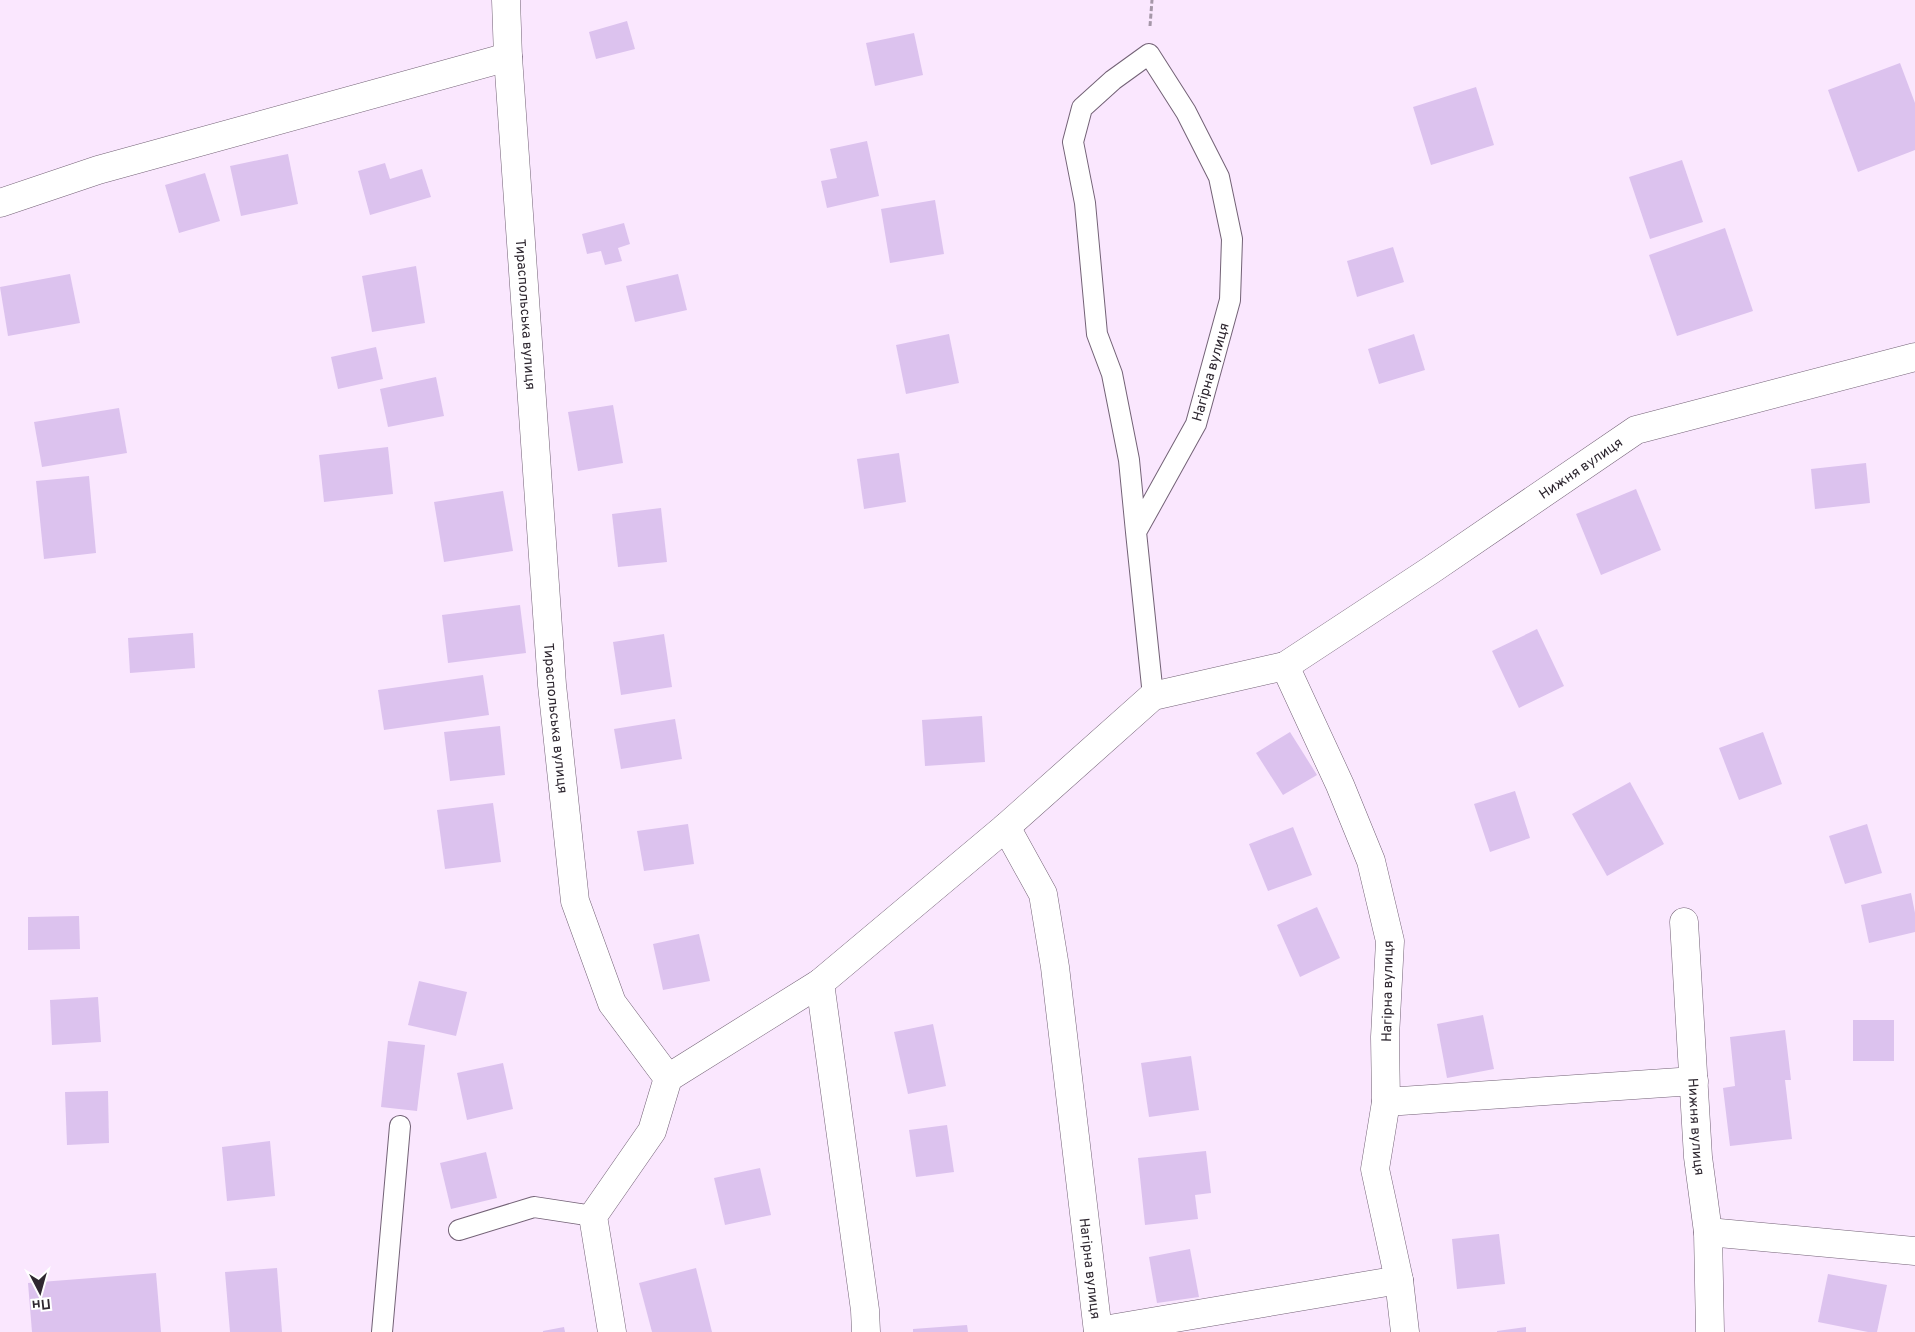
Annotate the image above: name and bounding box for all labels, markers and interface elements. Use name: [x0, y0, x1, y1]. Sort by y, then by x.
street label: Тираспольська вулиця: [511, 238, 538, 390]
street label: Нагірна вулиця: [1189, 321, 1234, 424]
street label: Нижня вулиця: [1536, 435, 1626, 504]
street label: Тираспольська вулиця: [539, 642, 571, 794]
street label: Нагірна вулиця: [1379, 940, 1398, 1042]
street label: Нижня вулиця: [1683, 1077, 1707, 1177]
street label: Нагірна вулиця: [1075, 1217, 1103, 1320]
north arrow: [15, 1267, 65, 1317]
text: Пн: [31, 1294, 51, 1313]

